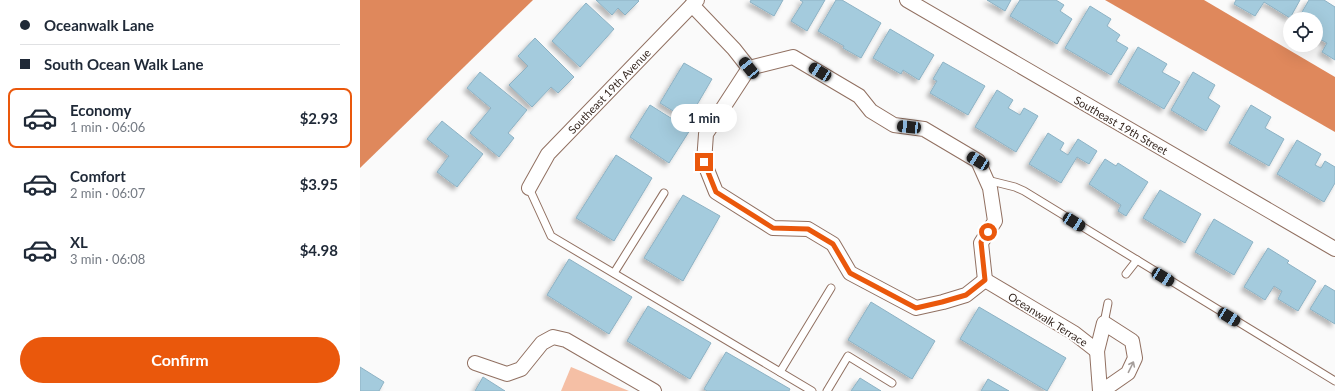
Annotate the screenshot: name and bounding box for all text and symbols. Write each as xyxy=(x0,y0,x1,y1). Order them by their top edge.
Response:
map controls xyxy=(1283,12,1323,52)
button: locate xyxy=(1283,12,1323,52)
text: Oceanwalk Lane xyxy=(44,16,154,34)
street label: Southeast 19th Avenue xyxy=(565,46,653,136)
text: South Ocean Walk Lane xyxy=(44,55,203,73)
car xyxy=(737,55,761,81)
car xyxy=(807,61,833,83)
street label: Southeast 19th Street xyxy=(1072,93,1170,157)
icon: car xyxy=(22,100,58,136)
text: Economy xyxy=(70,101,131,119)
callout: 1 min xyxy=(671,104,737,132)
text: $2.93 xyxy=(300,109,338,127)
text: 1 min xyxy=(688,110,720,126)
text: 1 min · 06:06 xyxy=(70,119,145,135)
car xyxy=(896,120,922,134)
car xyxy=(965,150,991,172)
route end xyxy=(695,153,713,171)
icon: car xyxy=(22,166,58,202)
text: Comfort xyxy=(70,167,126,185)
text: $3.95 xyxy=(300,175,338,193)
text: 2 min · 06:07 xyxy=(70,185,145,201)
car xyxy=(1061,211,1087,233)
route start xyxy=(979,223,997,241)
icon: car xyxy=(22,232,58,268)
text: XL xyxy=(70,233,88,251)
text: $4.98 xyxy=(300,241,338,259)
text: 3 min · 06:08 xyxy=(70,251,145,267)
car xyxy=(1150,266,1176,288)
street label: Oceanwalk Terrace xyxy=(1006,289,1090,349)
car xyxy=(1216,306,1242,328)
button: Confirm xyxy=(20,337,340,383)
one-way arrow xyxy=(1128,361,1135,373)

